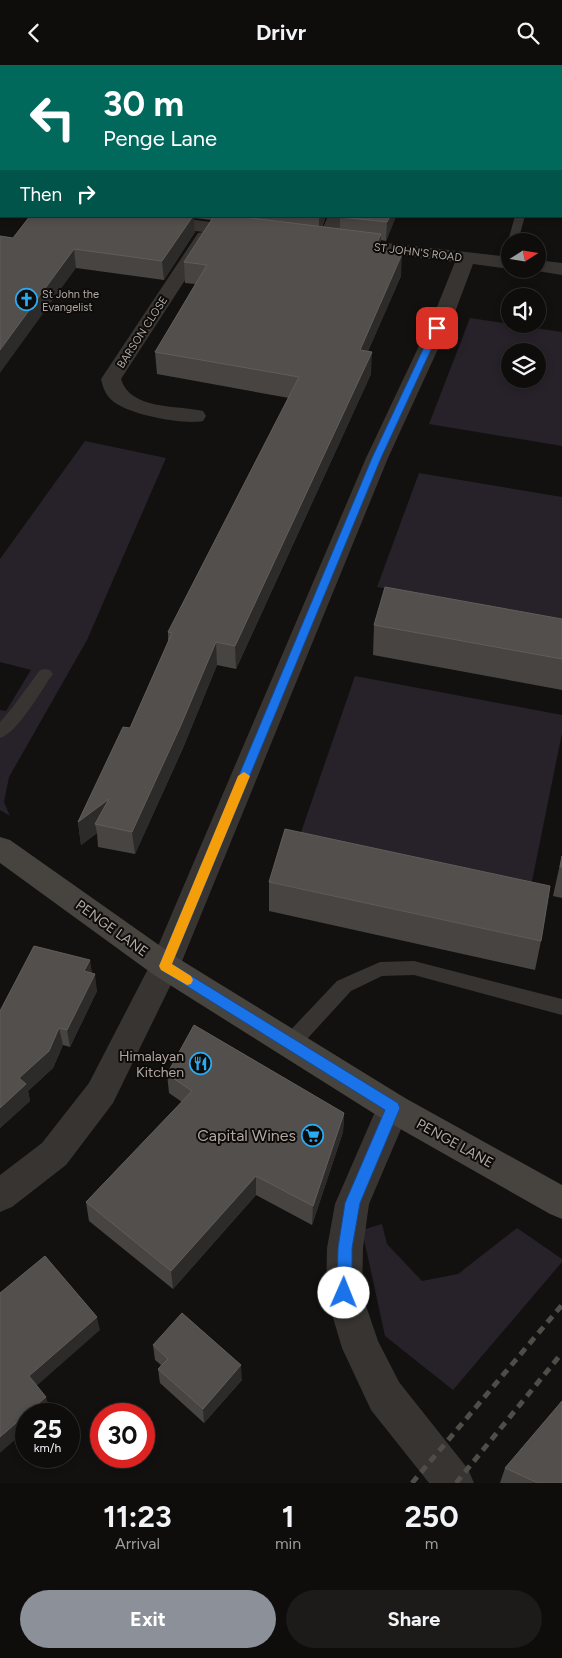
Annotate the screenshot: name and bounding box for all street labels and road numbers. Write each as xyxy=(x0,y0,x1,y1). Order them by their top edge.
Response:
street label: ST JOHN'S ROAD xyxy=(373,241,463,264)
street label: BARSON CLOSE xyxy=(114,294,170,371)
street label: PENGE LANE xyxy=(72,896,151,960)
street label: PENGE LANE xyxy=(413,1115,496,1172)

